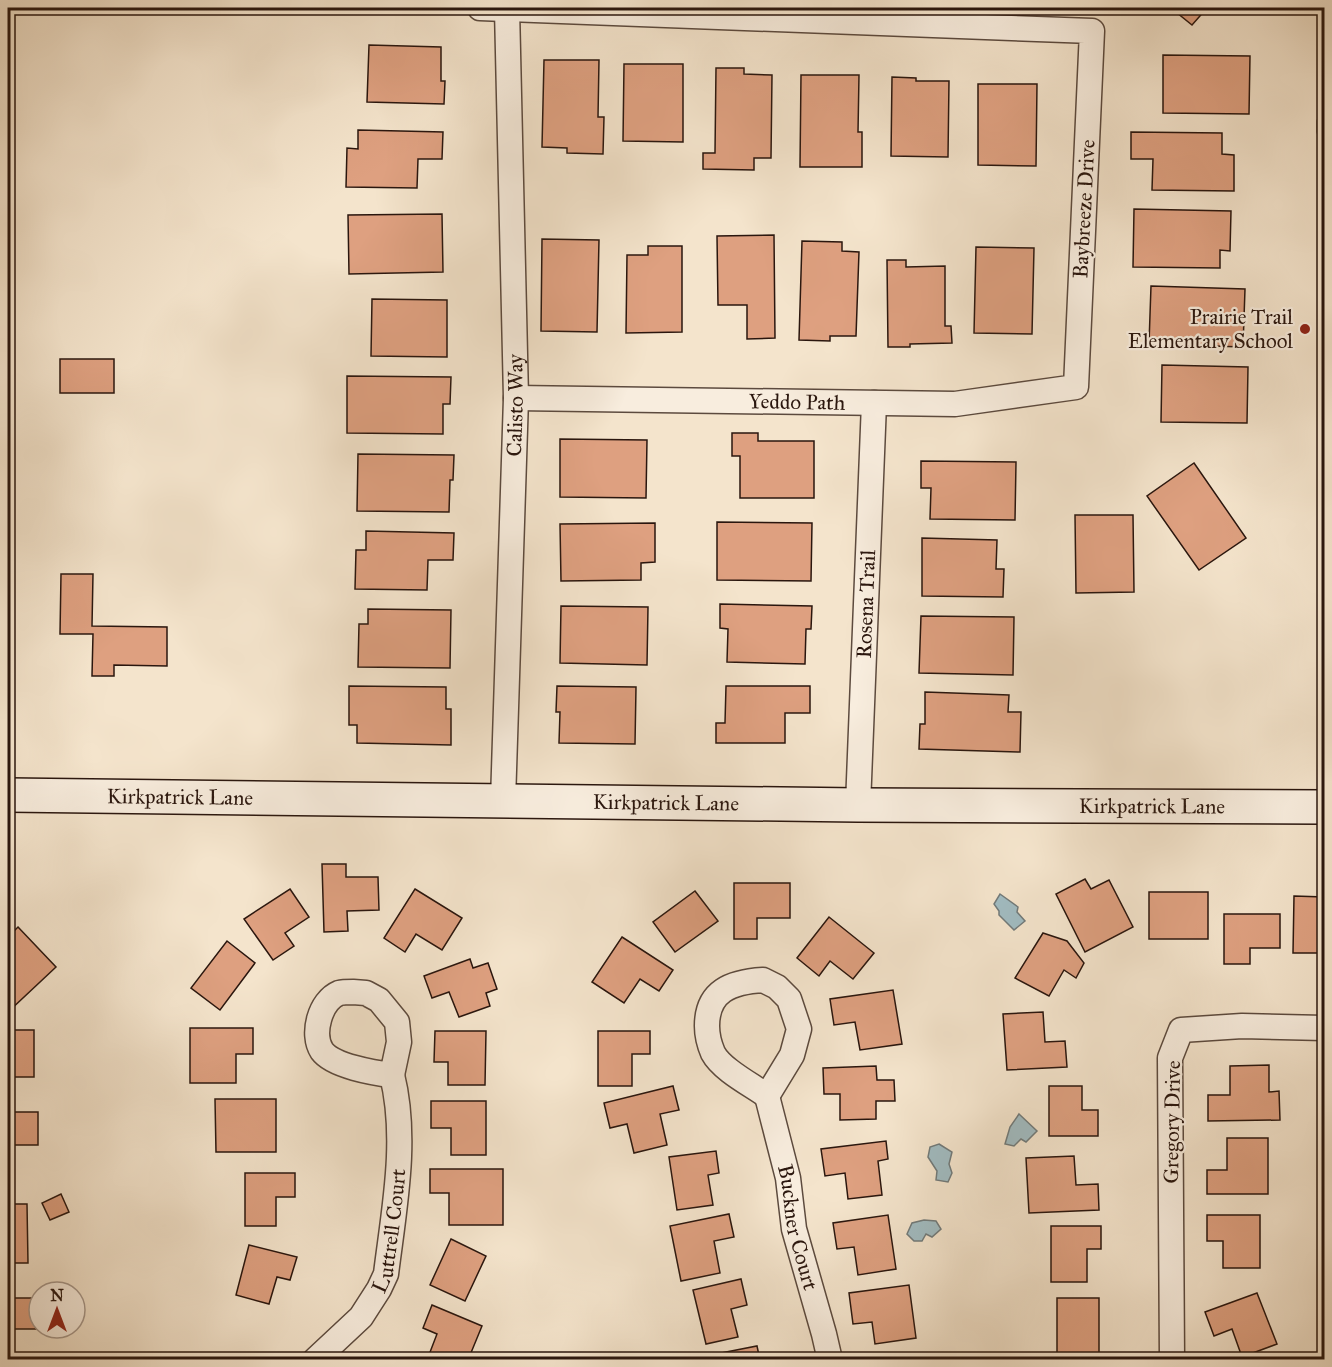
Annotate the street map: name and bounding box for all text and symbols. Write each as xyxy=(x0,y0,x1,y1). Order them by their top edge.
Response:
street label: Baybreeze Drive xyxy=(1067,139,1101,279)
place label: Prairie Trail Elementary School xyxy=(1128,304,1293,354)
marker: Prairie Trail Elementary School xyxy=(1298,322,1312,336)
street label: Calisto Way xyxy=(501,353,529,457)
street label: Yeddo Path xyxy=(748,388,846,416)
street label: Rosena Trail xyxy=(851,549,881,659)
street label: Kirkpatrick Lane xyxy=(107,783,254,811)
street label: Kirkpatrick Lane xyxy=(593,789,739,817)
street label: Kirkpatrick Lane xyxy=(1079,793,1225,820)
street label: Gregory Drive xyxy=(1158,1060,1186,1184)
street label: Buckner Court xyxy=(772,1162,824,1294)
street label: Luttrell Court xyxy=(366,1167,411,1297)
north arrow xyxy=(27,1280,87,1340)
text: N xyxy=(50,1286,64,1305)

